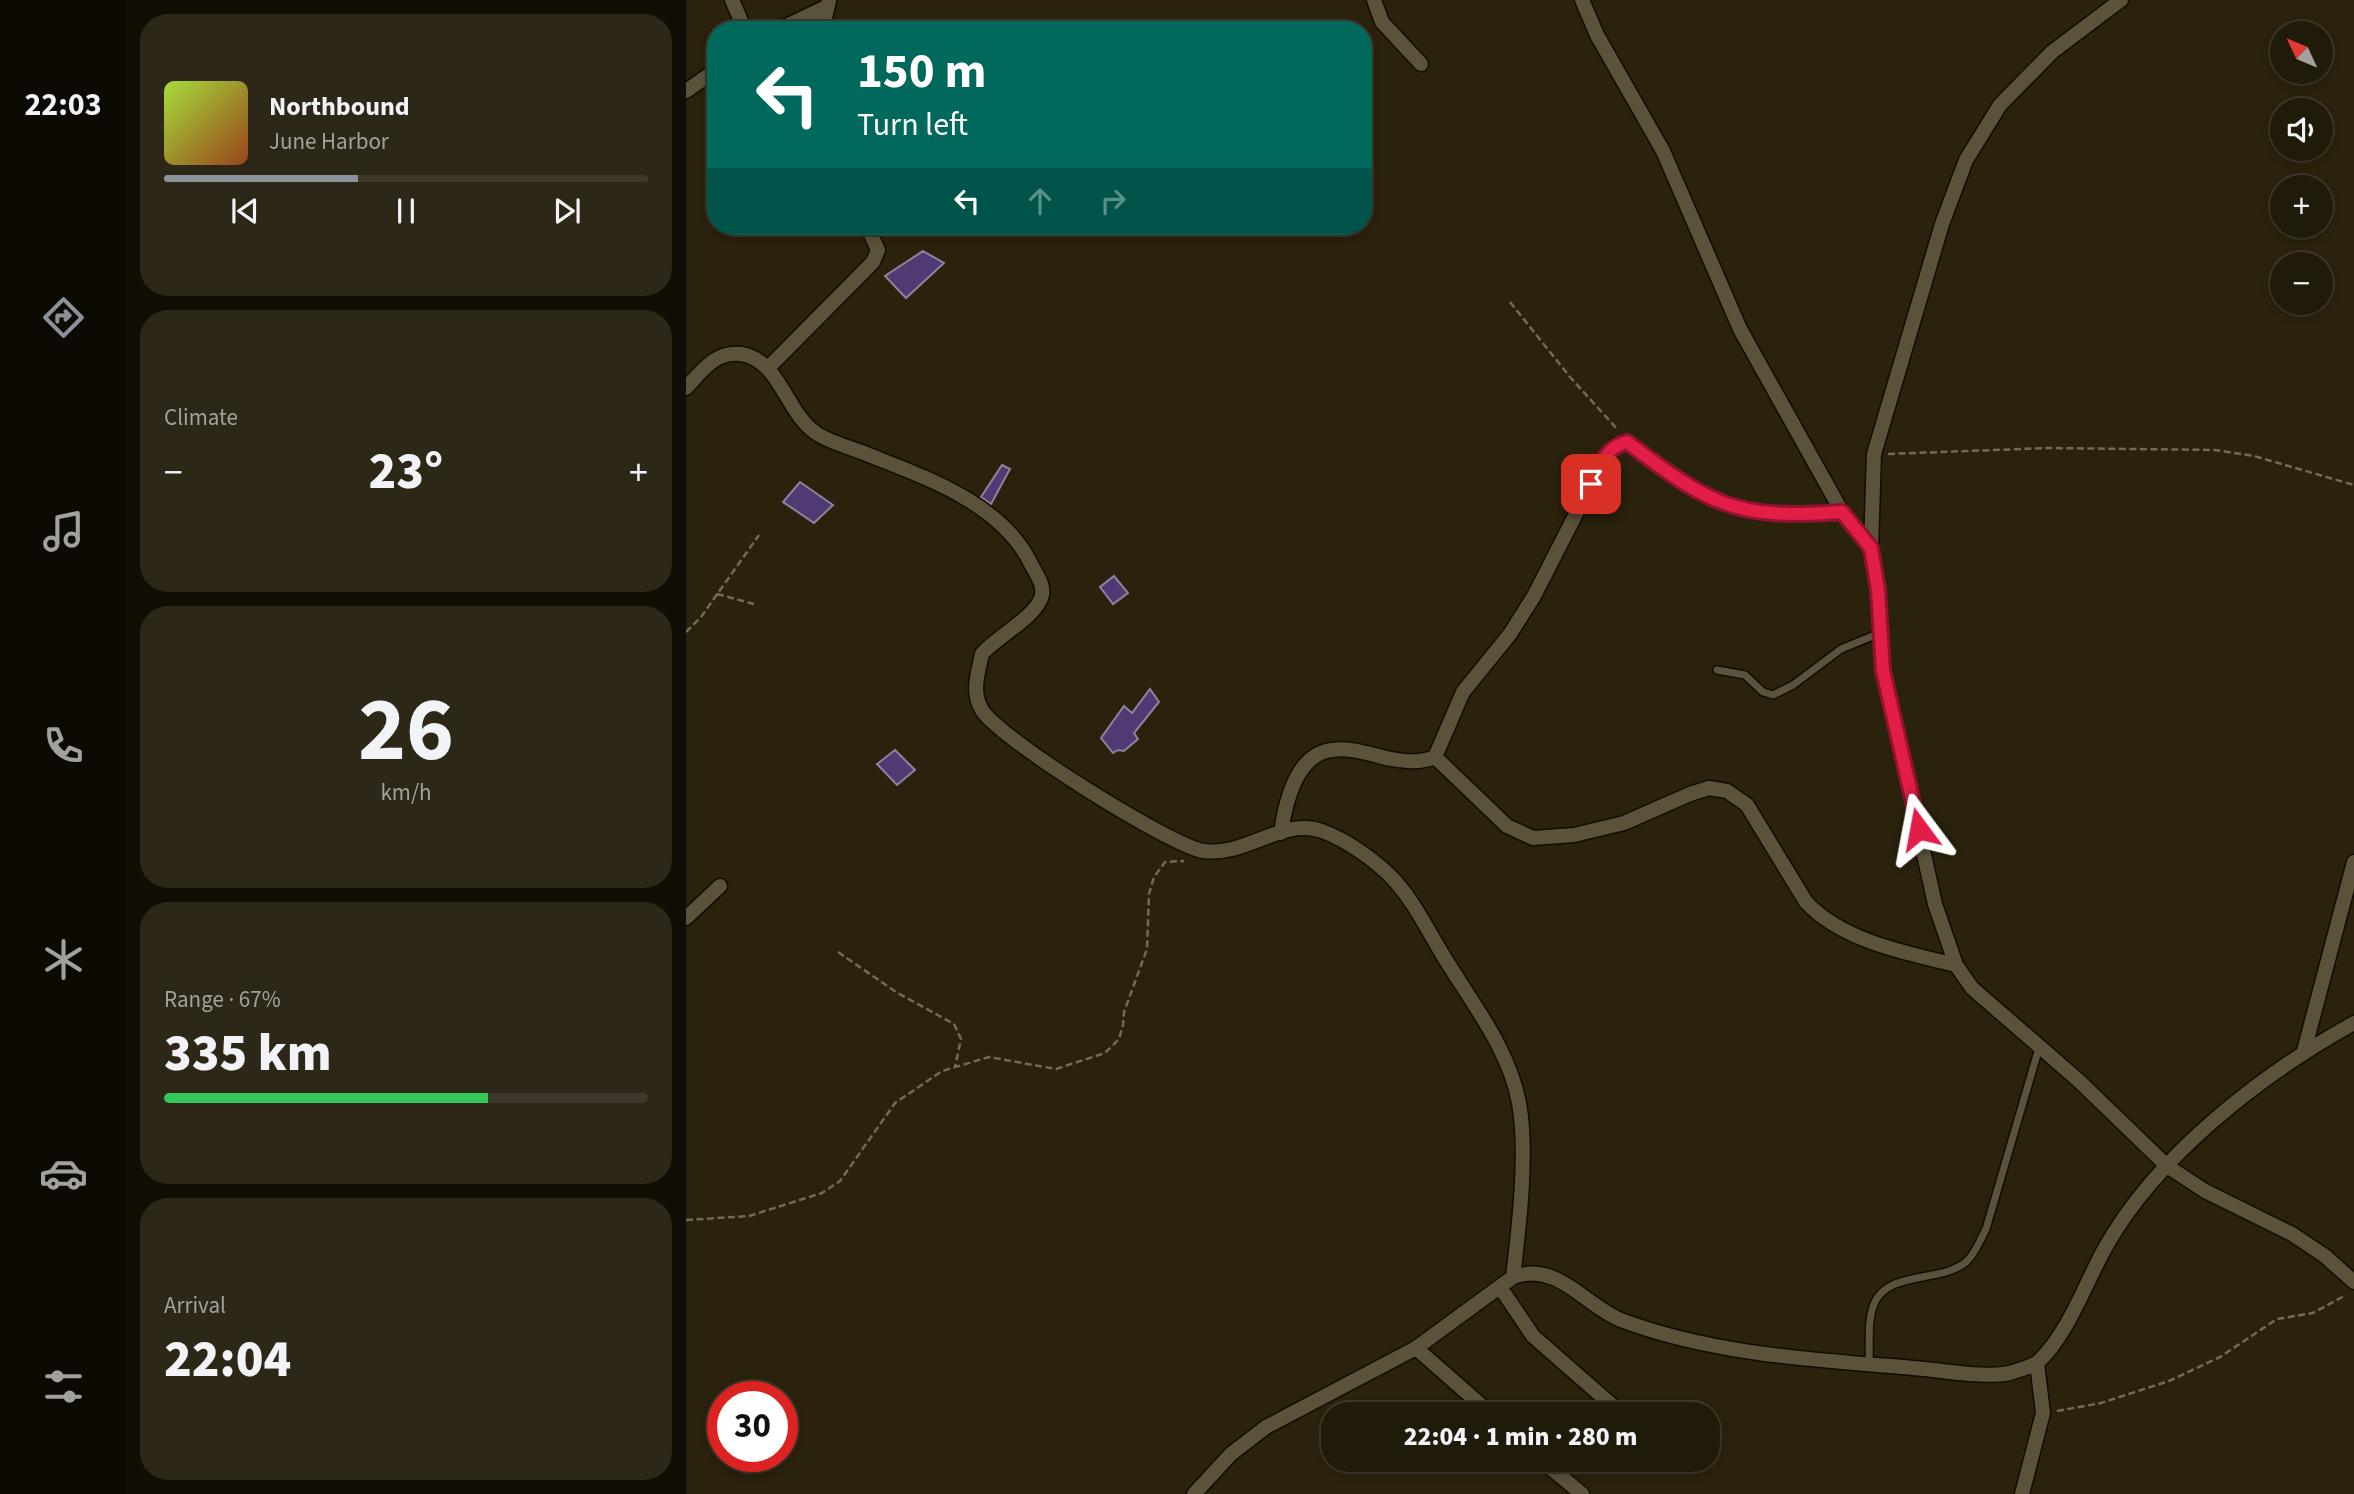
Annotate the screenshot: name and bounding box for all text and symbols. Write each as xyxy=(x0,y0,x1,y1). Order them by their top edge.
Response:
north arrow xyxy=(2270,21,2333,84)
map controls xyxy=(2270,21,2333,315)
text: 150 m xyxy=(857,37,986,107)
icon: left xyxy=(742,49,833,140)
text: 22:03 xyxy=(24,82,102,128)
text: Northbound xyxy=(269,88,410,125)
button: sound xyxy=(2270,98,2333,161)
text: Turn left xyxy=(857,102,968,148)
text: June Harbor xyxy=(269,125,389,158)
button: + xyxy=(2270,175,2333,238)
icon: left xyxy=(948,182,986,220)
icon: ahead xyxy=(1021,182,1059,220)
icon: right xyxy=(1094,182,1132,220)
icon: previous xyxy=(226,192,264,230)
icon: pause xyxy=(387,192,425,230)
icon: next xyxy=(548,192,586,230)
button: − xyxy=(2270,252,2333,315)
icon: directions xyxy=(39,293,88,342)
text: Climate xyxy=(164,401,238,434)
text: 23° xyxy=(369,435,443,509)
text: − xyxy=(164,446,183,500)
text: + xyxy=(629,446,648,500)
pin xyxy=(1561,454,1621,514)
icon: arrive xyxy=(1572,465,1610,503)
icon: music xyxy=(39,507,88,556)
text: 26 xyxy=(358,666,454,795)
icon: phone xyxy=(39,721,88,770)
text: km/h xyxy=(380,776,432,809)
position arrow xyxy=(1882,792,1956,866)
icon: climate xyxy=(39,935,88,984)
text: Range · 67% xyxy=(164,983,281,1016)
text: 335 km xyxy=(164,1017,332,1091)
icon: car xyxy=(39,1149,88,1198)
text: Arrival xyxy=(164,1289,226,1322)
text: 22:04 xyxy=(164,1323,291,1397)
icon: filters xyxy=(39,1362,88,1411)
speed limit sign: 30 xyxy=(707,1381,798,1472)
text: 22:04 · 1 min · 280 m xyxy=(1404,1418,1637,1455)

